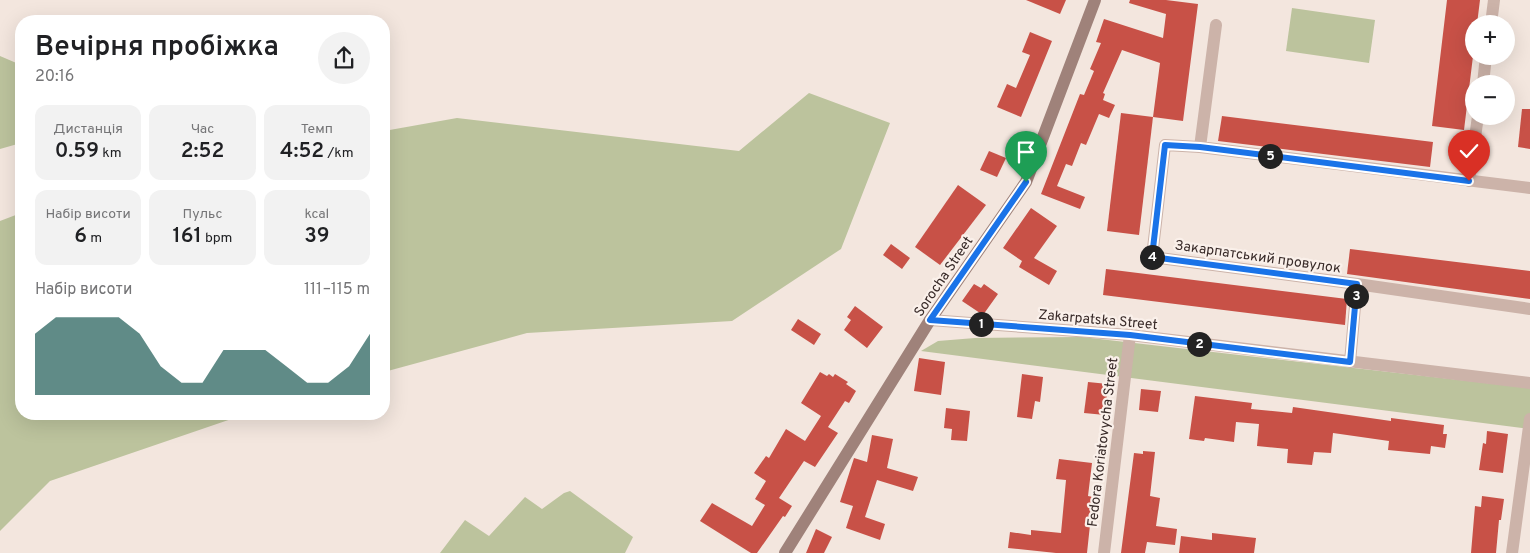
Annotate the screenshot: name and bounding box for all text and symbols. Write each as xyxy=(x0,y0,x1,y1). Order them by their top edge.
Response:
map controls xyxy=(1465,15,1515,125)
button: + xyxy=(1465,15,1515,65)
text: Вечірня пробіжка xyxy=(35,30,279,66)
button: share xyxy=(318,32,370,84)
text: 20:16 xyxy=(35,67,74,87)
button: − xyxy=(1465,75,1515,125)
text: Дистанція xyxy=(53,121,123,138)
text: Час xyxy=(191,121,214,138)
text: Темп xyxy=(301,121,333,138)
pin xyxy=(1448,130,1490,181)
pin xyxy=(1005,131,1047,182)
icon: check xyxy=(1455,137,1483,165)
text: 0.59 xyxy=(55,138,99,165)
text: 2:52 xyxy=(181,138,224,165)
text: 4:52 xyxy=(280,138,324,165)
icon: arrive xyxy=(1012,138,1040,166)
pin: 5 xyxy=(1258,144,1282,168)
text: km xyxy=(99,145,122,162)
text: /km xyxy=(324,145,354,162)
text: 5 xyxy=(1266,148,1275,165)
text: Набір висоти xyxy=(46,206,131,223)
text: Пульс xyxy=(183,206,222,223)
text: kcal xyxy=(304,206,329,223)
text: 6 xyxy=(74,223,87,250)
text: 161 xyxy=(172,223,202,250)
text: 39 xyxy=(304,223,329,250)
text: m xyxy=(87,230,102,247)
text: bpm xyxy=(202,230,232,247)
street label: Sorocha Street xyxy=(911,233,977,320)
street label: Закарпатський провулок xyxy=(1174,237,1342,278)
pin: 4 xyxy=(1140,244,1164,270)
text: 4 xyxy=(1148,249,1157,266)
text: Набір висоти xyxy=(35,280,132,300)
text: 111–115 m xyxy=(304,280,370,300)
pin: 3 xyxy=(1344,284,1368,308)
text: 3 xyxy=(1352,288,1361,305)
street label: Zakarpatska Street xyxy=(1037,307,1158,334)
pin: 1 xyxy=(968,312,994,336)
text: 1 xyxy=(979,316,984,333)
pin: 2 xyxy=(1186,332,1212,356)
text: 2 xyxy=(1195,336,1204,353)
street label: Fedora Koriatovycha Street xyxy=(1085,356,1122,528)

